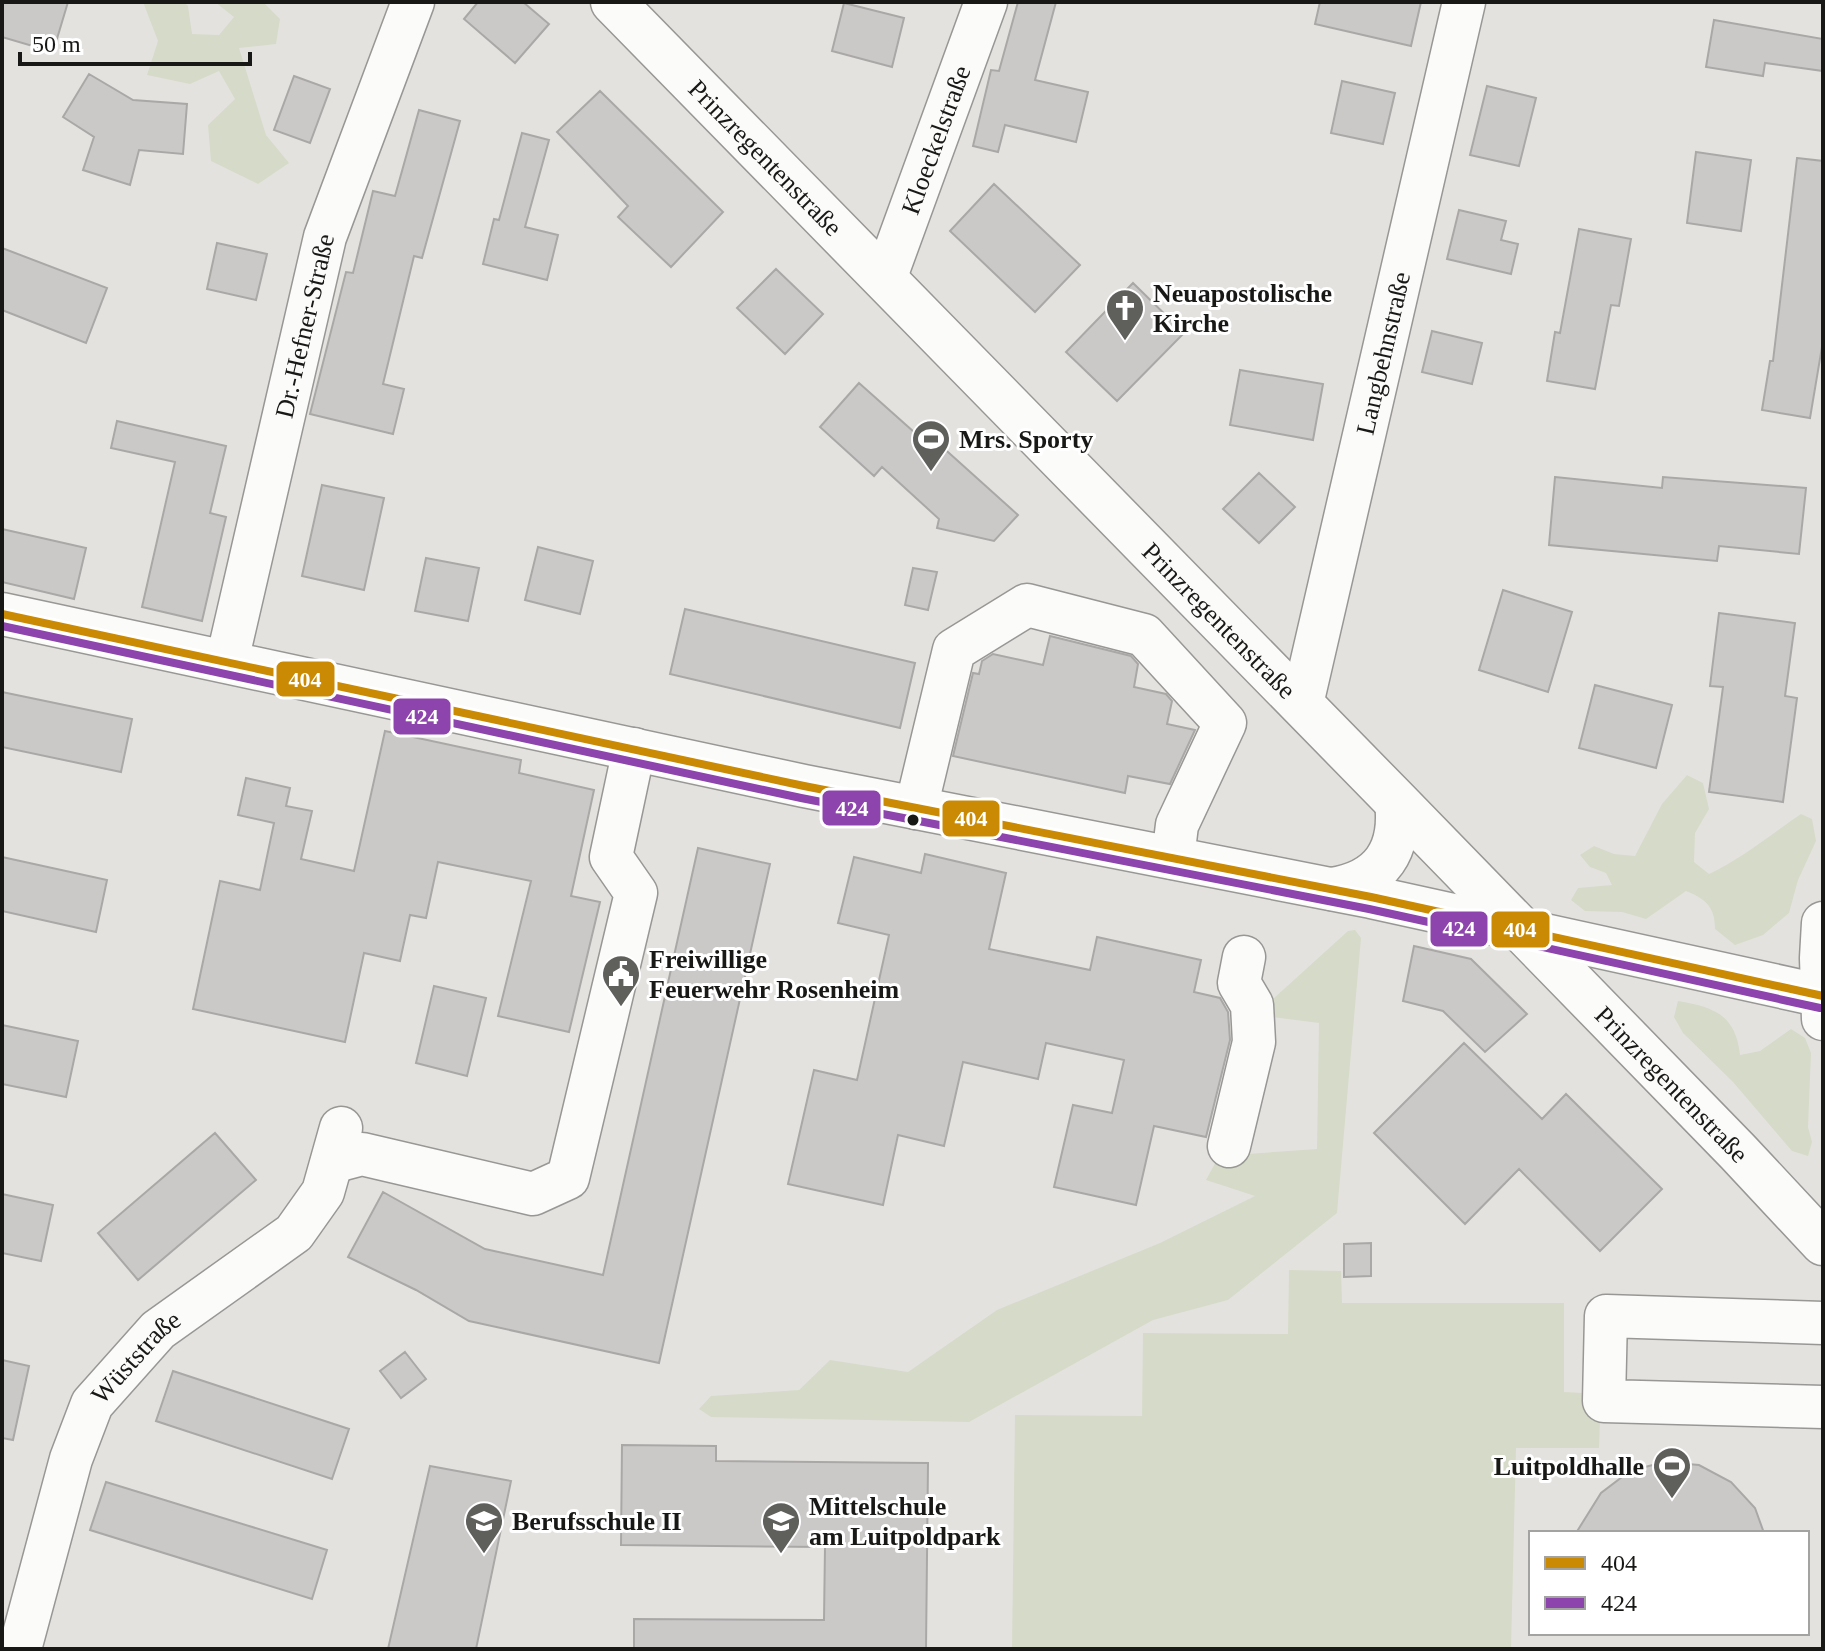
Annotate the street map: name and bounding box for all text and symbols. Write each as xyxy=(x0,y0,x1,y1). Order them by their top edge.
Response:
scale bar xyxy=(20,16,250,66)
text: 50 m xyxy=(32,31,81,57)
street label: Kloeckelstraße xyxy=(896,62,977,218)
street label: Prinzregentenstraße xyxy=(683,74,848,242)
street label: Dr.-Hefner-Straße xyxy=(270,231,340,421)
street label: Langbehnstraße xyxy=(1351,269,1416,438)
place label: Neuapostolische Kirche xyxy=(1153,279,1332,338)
church icon: Neuapostolische Kirche xyxy=(1104,287,1146,342)
sports icon: Mrs. Sporty xyxy=(910,418,952,473)
place label: Mrs. Sporty xyxy=(959,425,1093,454)
street label: Prinzregentenstraße xyxy=(1136,537,1301,705)
line badge: 404 xyxy=(275,660,336,698)
text: 404 xyxy=(289,667,322,692)
line badge: 424 xyxy=(392,697,452,736)
text: 424 xyxy=(406,704,439,729)
line badge: 424 xyxy=(821,789,882,827)
text: 424 xyxy=(836,796,869,821)
line badge: 404 xyxy=(941,799,1001,838)
text: 404 xyxy=(955,806,988,831)
unlabelled marker xyxy=(905,812,921,828)
line badge: 424 xyxy=(1429,910,1489,948)
line badge: 404 xyxy=(1490,910,1551,949)
text: 424 xyxy=(1443,916,1476,941)
text: 404 xyxy=(1504,917,1537,942)
place label: Freiwillige Feuerwehr Rosenheim xyxy=(649,945,899,1004)
public building icon: Freiwillige Feuerwehr Rosenheim xyxy=(600,953,642,1008)
street label: Prinzregentenstraße xyxy=(1589,1000,1754,1168)
street label: Wüststraße xyxy=(85,1305,186,1410)
sports icon: Luitpoldhalle xyxy=(1651,1445,1693,1500)
place label: Luitpoldhalle xyxy=(1494,1452,1644,1481)
place label: Mittelschule am Luitpoldpark xyxy=(809,1492,1001,1551)
school or university icon: Berufsschule II xyxy=(463,1500,505,1555)
school or university icon: Mittelschule am Luitpoldpark xyxy=(760,1500,802,1555)
place label: Berufsschule II xyxy=(512,1507,682,1536)
legend xyxy=(1529,1531,1809,1635)
text: 404 xyxy=(1601,1550,1637,1576)
text: 424 xyxy=(1601,1590,1637,1616)

